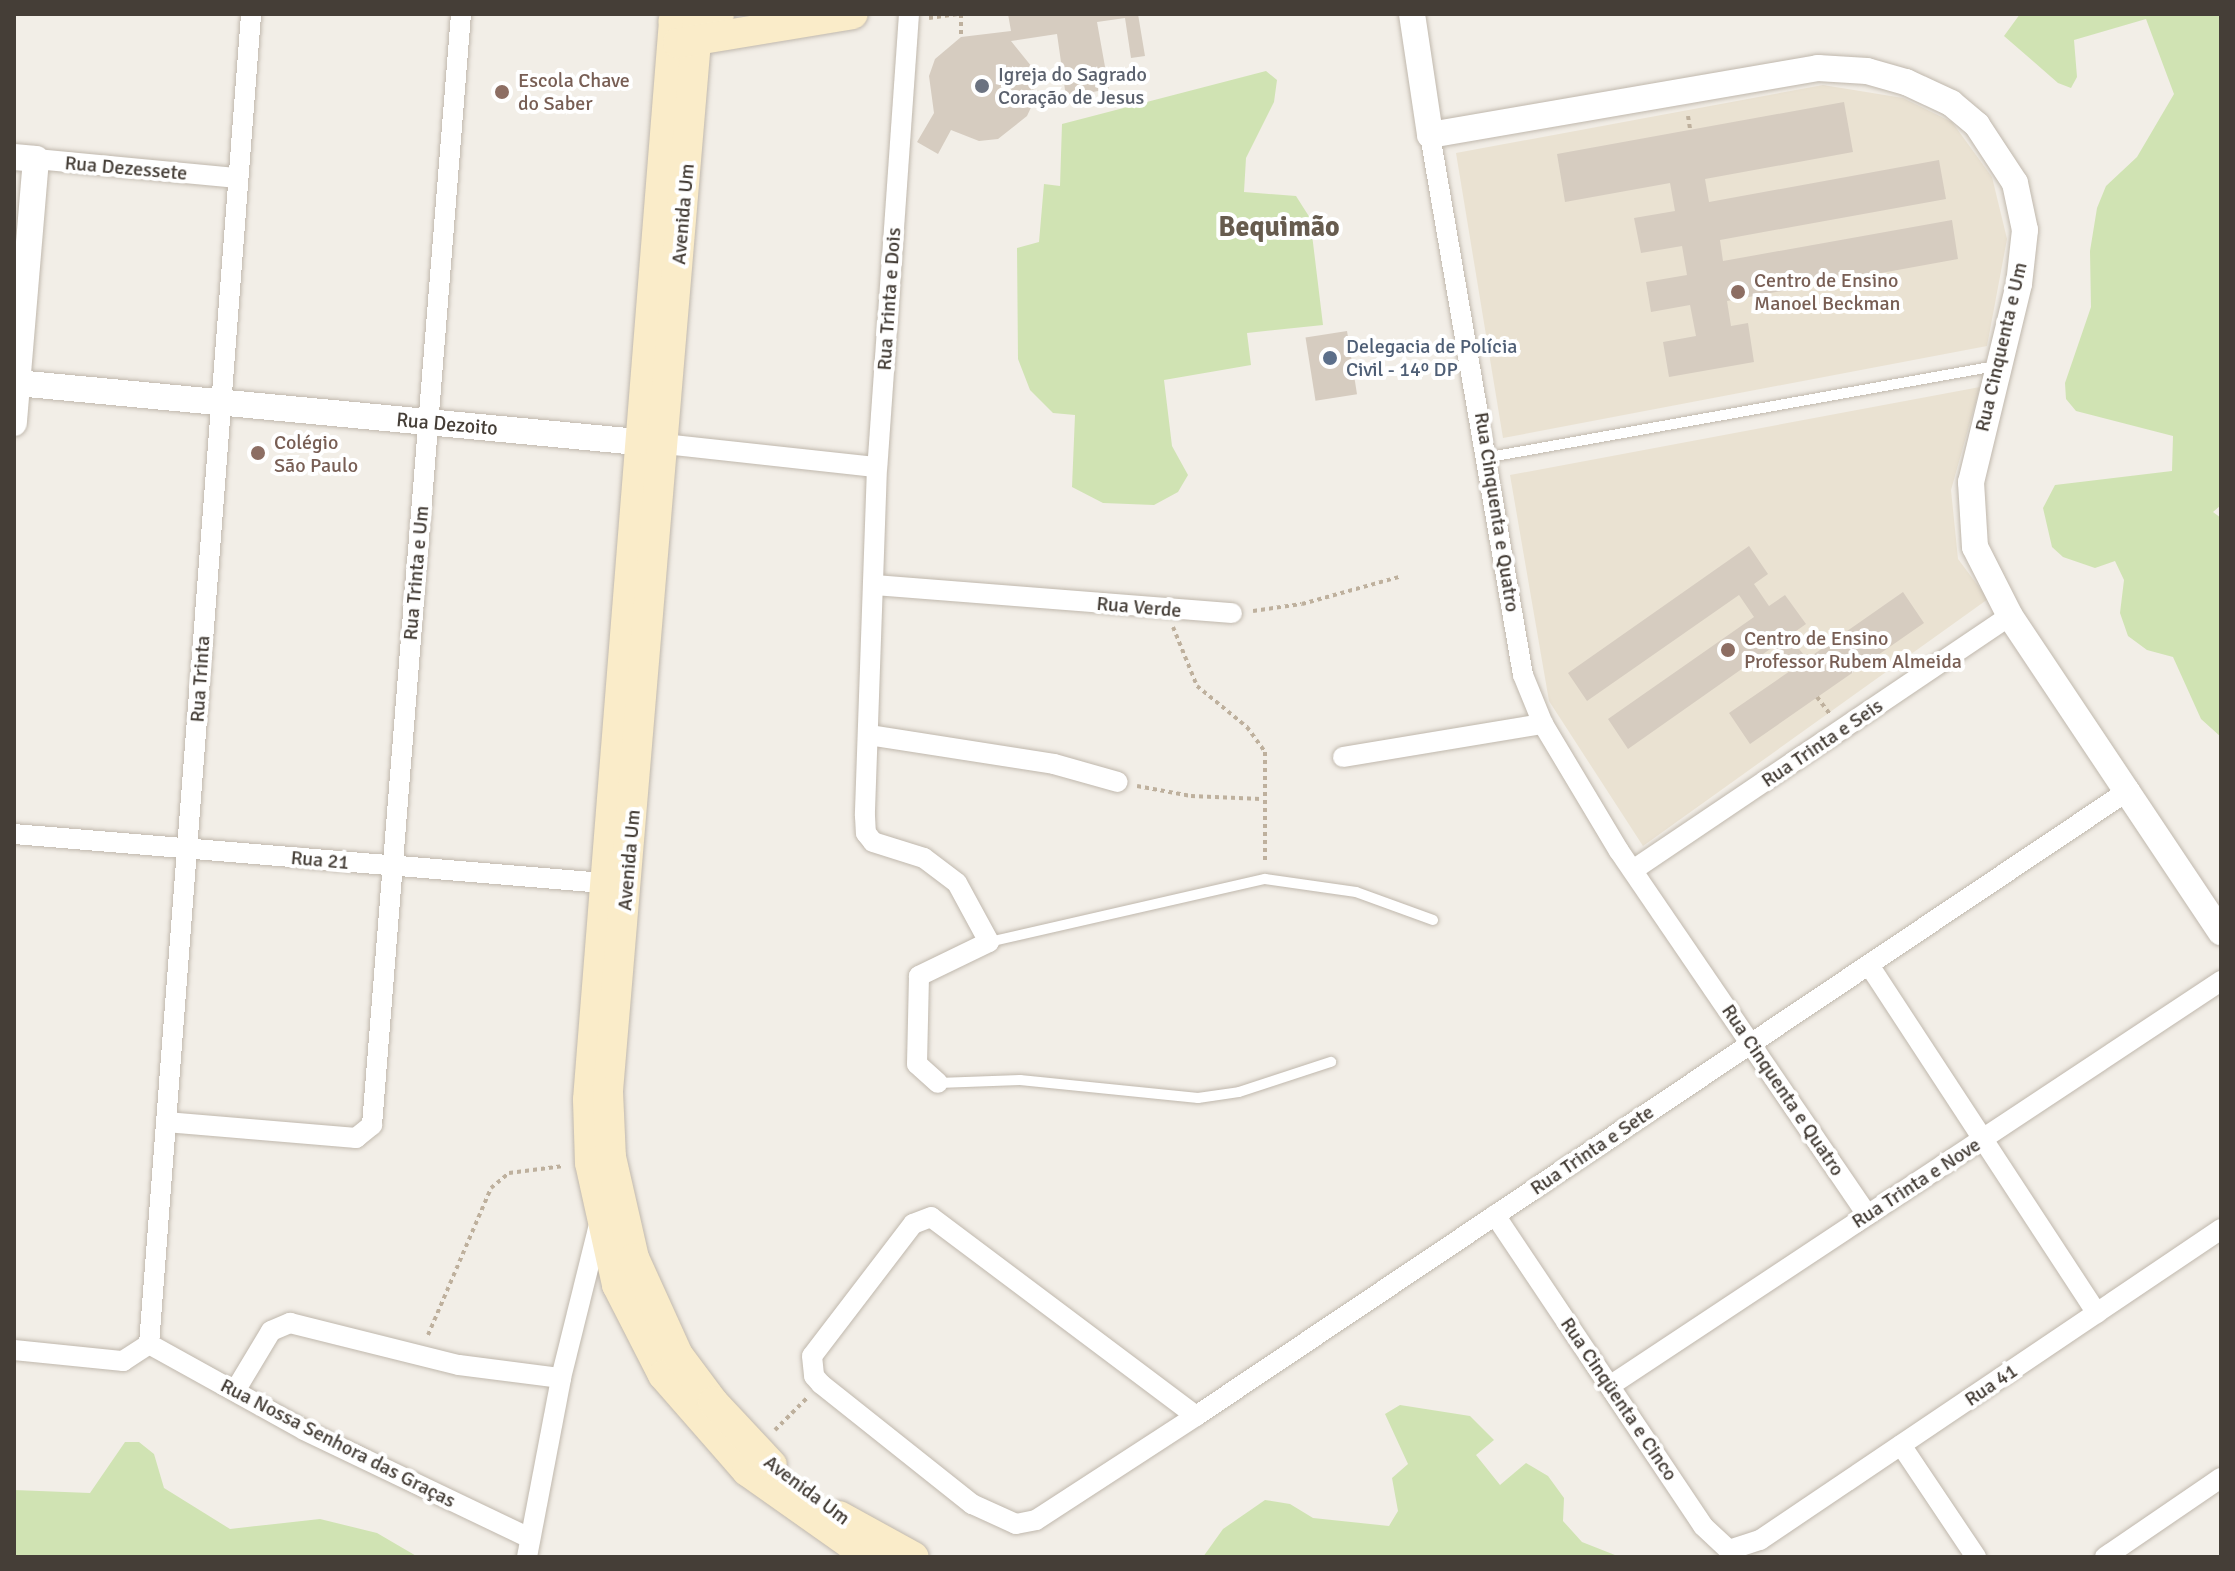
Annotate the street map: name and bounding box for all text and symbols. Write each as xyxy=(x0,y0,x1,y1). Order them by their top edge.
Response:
place label: Igreja do Sagrado Coração de Jesus xyxy=(998,62,1147,109)
place label: Escola Chave do Saber xyxy=(518,68,630,115)
marker: Igreja do Sagrado Coração de Jesus xyxy=(973,77,991,95)
marker: Escola Chave do Saber xyxy=(493,83,511,101)
street label: Rua Dezessete xyxy=(64,151,188,185)
street label: Avenida Um xyxy=(667,162,699,266)
district label: Bequimão xyxy=(1218,210,1340,244)
street label: Rua Trinta e Dois xyxy=(872,227,906,371)
street label: Rua Cinquenta e Um xyxy=(1970,260,2032,434)
place label: Centro de Ensino Manoel Beckman xyxy=(1754,268,1900,315)
marker: Centro de Ensino Manoel Beckman xyxy=(1729,283,1747,301)
place label: Delegacia de Polícia Civil - 14º DP xyxy=(1346,334,1517,381)
marker: Delegacia de Polícia Civil - 14º DP xyxy=(1321,349,1339,367)
street label: Rua Dezoito xyxy=(395,408,499,440)
street label: Rua Cinquenta e Quatro xyxy=(1469,410,1525,614)
place label: Colégio São Paulo xyxy=(274,430,358,477)
marker: Colégio São Paulo xyxy=(249,444,267,462)
street label: Rua Trinta e Um xyxy=(398,505,434,641)
street label: Rua Verde xyxy=(1095,591,1183,623)
place label: Centro de Ensino Professor Rubem Almeida xyxy=(1744,626,1962,673)
street label: Rua Trinta xyxy=(185,635,215,723)
marker: Centro de Ensino Professor Rubem Almeida xyxy=(1719,641,1737,659)
street label: Rua Trinta e Seis xyxy=(1757,694,1887,792)
street label: Avenida Um xyxy=(613,808,645,912)
street label: Rua 21 xyxy=(290,845,350,875)
street label: Rua Cinquenta e Quatro xyxy=(1717,1000,1849,1180)
street label: Rua Trinta e Sete xyxy=(1526,1100,1658,1200)
street label: Rua Trinta e Nove xyxy=(1847,1132,1985,1234)
street label: Rua Cinqüenta e Cinco xyxy=(1555,1313,1683,1485)
street label: Rua 41 xyxy=(1960,1359,2022,1411)
street label: Rua Nossa Senhora das Graças xyxy=(216,1373,460,1513)
street label: Avenida Um xyxy=(759,1450,855,1530)

